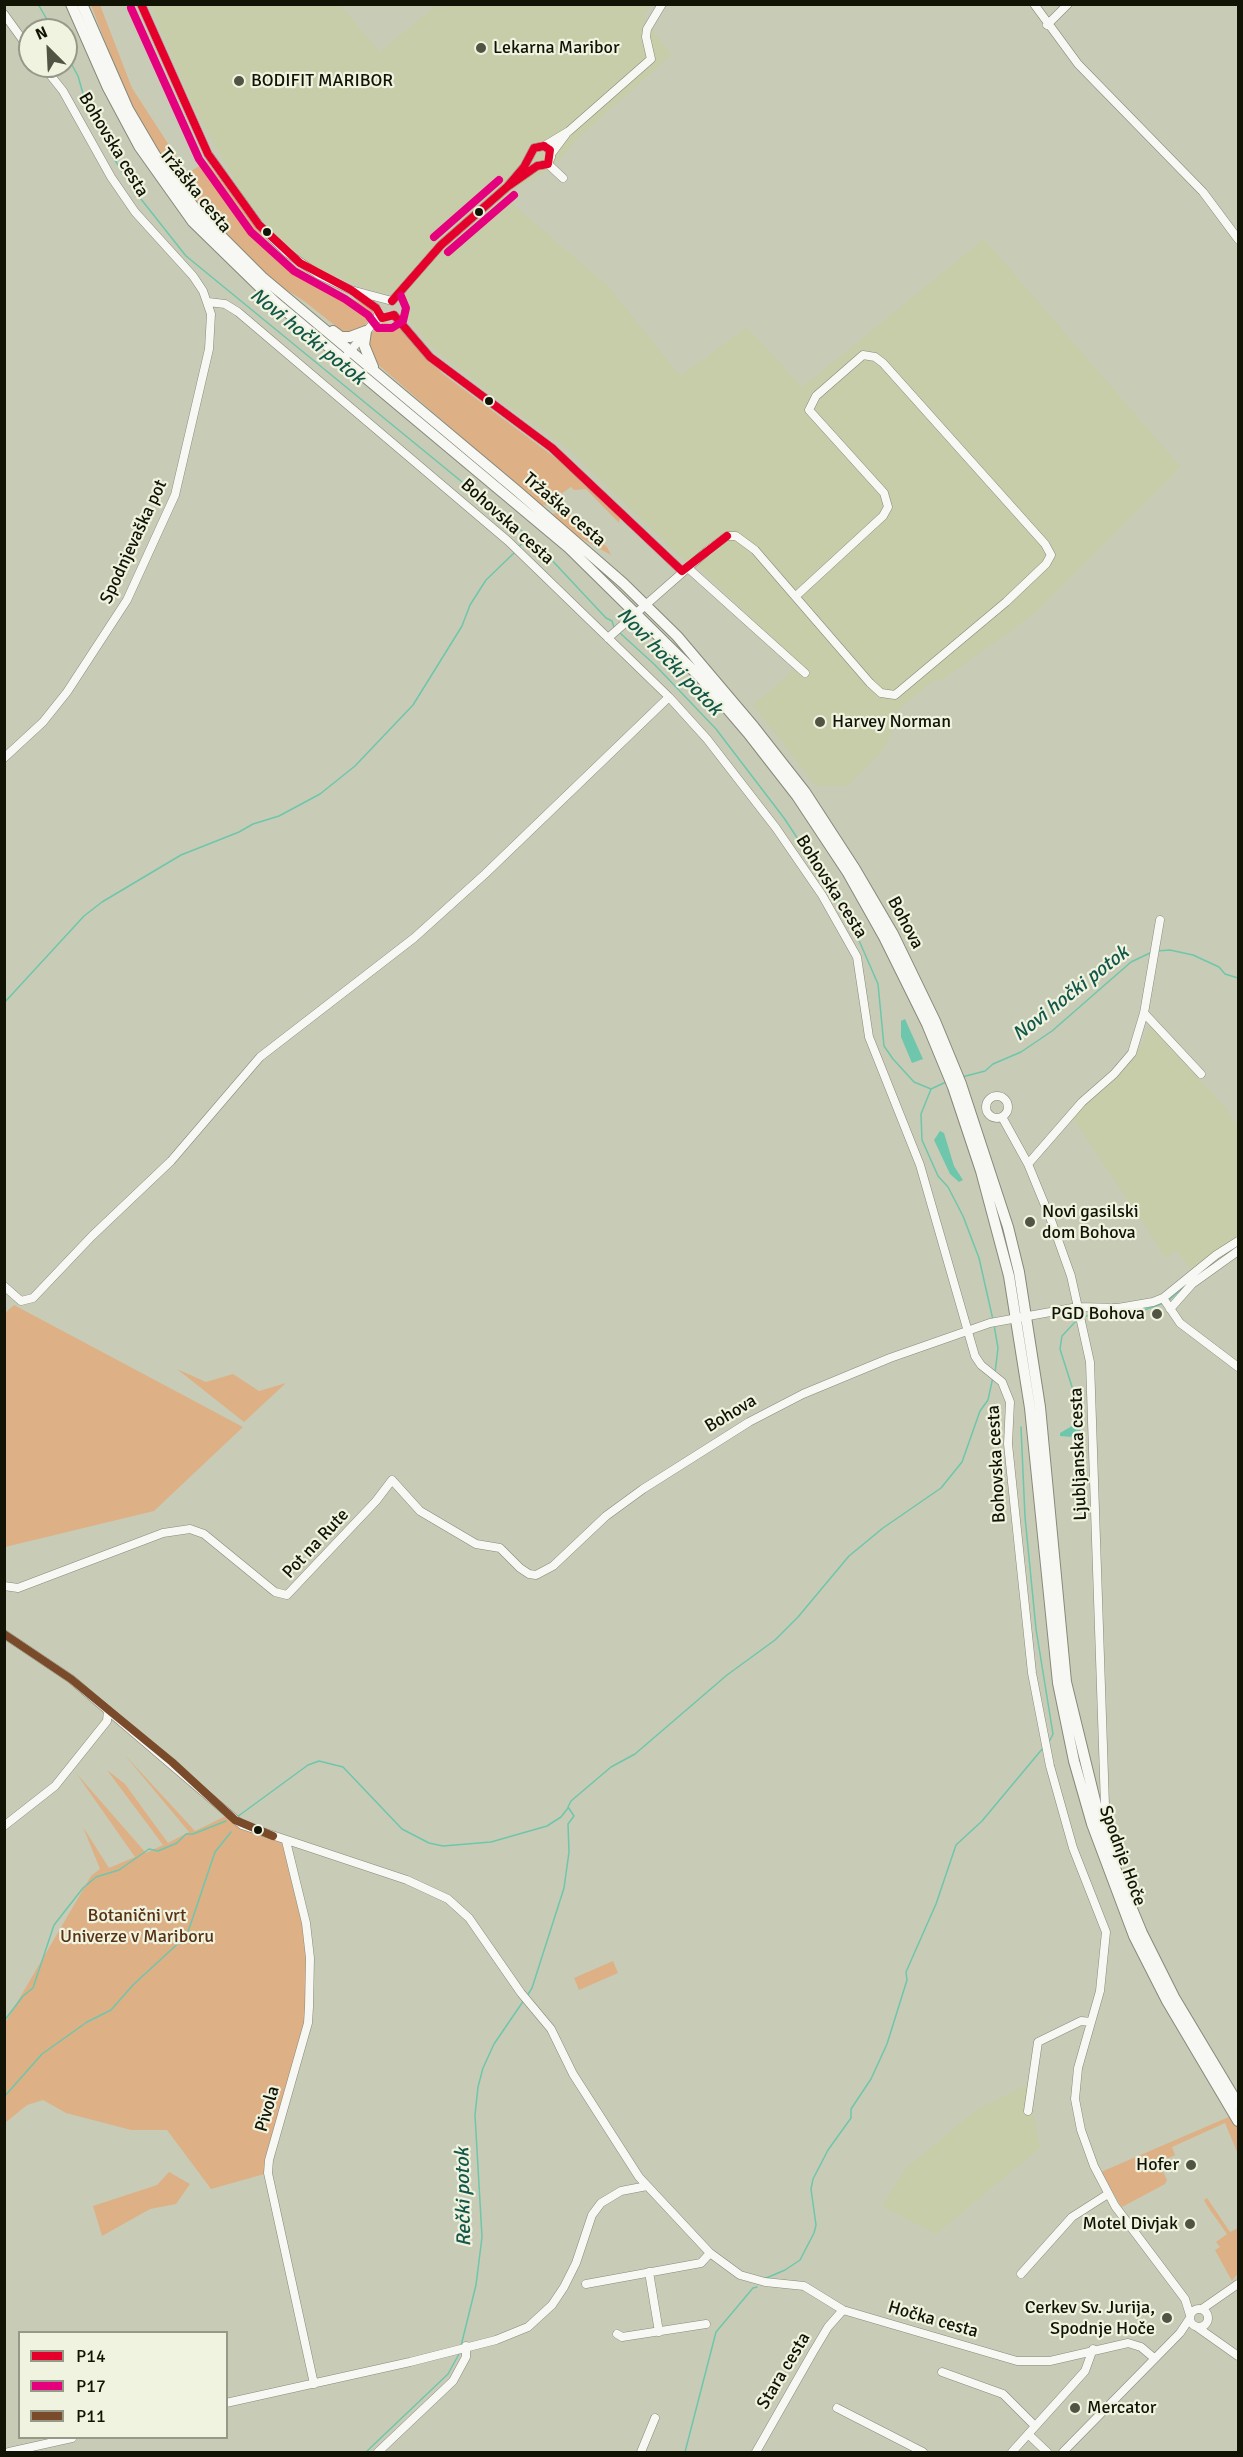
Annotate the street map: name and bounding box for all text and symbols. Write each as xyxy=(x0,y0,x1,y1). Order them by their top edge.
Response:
north arrow xyxy=(18,18,78,78)
text: N xyxy=(32,22,51,45)
place label: Lekarna Maribor xyxy=(493,37,620,59)
marker: Lekarna Maribor xyxy=(474,41,488,55)
place label: BODIFIT MARIBOR xyxy=(251,70,393,92)
marker: BODIFIT MARIBOR xyxy=(232,74,246,88)
street label: Bohovska cesta xyxy=(73,89,153,201)
street label: Tržaška cesta xyxy=(154,144,236,238)
unlabelled marker xyxy=(473,206,485,218)
unlabelled marker xyxy=(261,226,273,238)
water label: Novi hočki potok xyxy=(245,283,369,391)
unlabelled marker xyxy=(483,395,495,407)
street label: Tržaška cesta xyxy=(518,468,610,552)
street label: Bohovska cesta xyxy=(456,474,558,570)
street label: Spodnjevaška pot xyxy=(96,477,172,607)
water label: Novi hočki potok xyxy=(611,603,727,721)
place label: Harvey Norman xyxy=(832,711,951,733)
marker: Harvey Norman xyxy=(813,715,827,729)
street label: Bohovska cesta xyxy=(791,831,871,943)
street label: Bohova xyxy=(882,893,928,953)
water label: Novi hočki potok xyxy=(1008,941,1134,1047)
place label: Novi gasilski dom Bohova xyxy=(1042,1201,1139,1244)
marker: Novi gasilski dom Bohova xyxy=(1023,1215,1037,1229)
place label: PGD Bohova xyxy=(1051,1303,1145,1325)
marker: PGD Bohova xyxy=(1150,1307,1164,1321)
street label: Ljubljanska cesta xyxy=(1066,1387,1092,1521)
street label: Bohova xyxy=(701,1390,761,1438)
street label: Bohovska cesta xyxy=(983,1404,1011,1524)
street label: Pot na Rute xyxy=(278,1505,354,1583)
street label: Spodnje Hoče xyxy=(1094,1803,1150,1909)
unlabelled marker xyxy=(252,1824,264,1836)
park label: Botanični vrt Univerze v Mariboru xyxy=(60,1905,214,1948)
street label: Pivola xyxy=(251,2084,285,2134)
water label: Rečki potok xyxy=(451,2147,477,2247)
place label: Hofer xyxy=(1136,2154,1179,2176)
marker: Hofer xyxy=(1184,2158,1198,2172)
place label: Motel Divjak xyxy=(1082,2213,1178,2235)
marker: Motel Divjak xyxy=(1183,2217,1197,2231)
street label: Hočka cesta xyxy=(885,2297,981,2343)
place label: Cerkev Sv. Jurija, Spodnje Hoče xyxy=(1025,2297,1155,2340)
marker: Cerkev Sv. Jurija, Spodnje Hoče xyxy=(1160,2311,1174,2325)
street label: Stara cesta xyxy=(753,2329,815,2413)
legend xyxy=(18,2331,228,2439)
text: P14 xyxy=(76,2345,106,2367)
text: P17 xyxy=(76,2375,106,2397)
place label: Mercator xyxy=(1087,2397,1156,2419)
marker: Mercator xyxy=(1068,2401,1082,2415)
text: P11 xyxy=(76,2405,106,2427)

